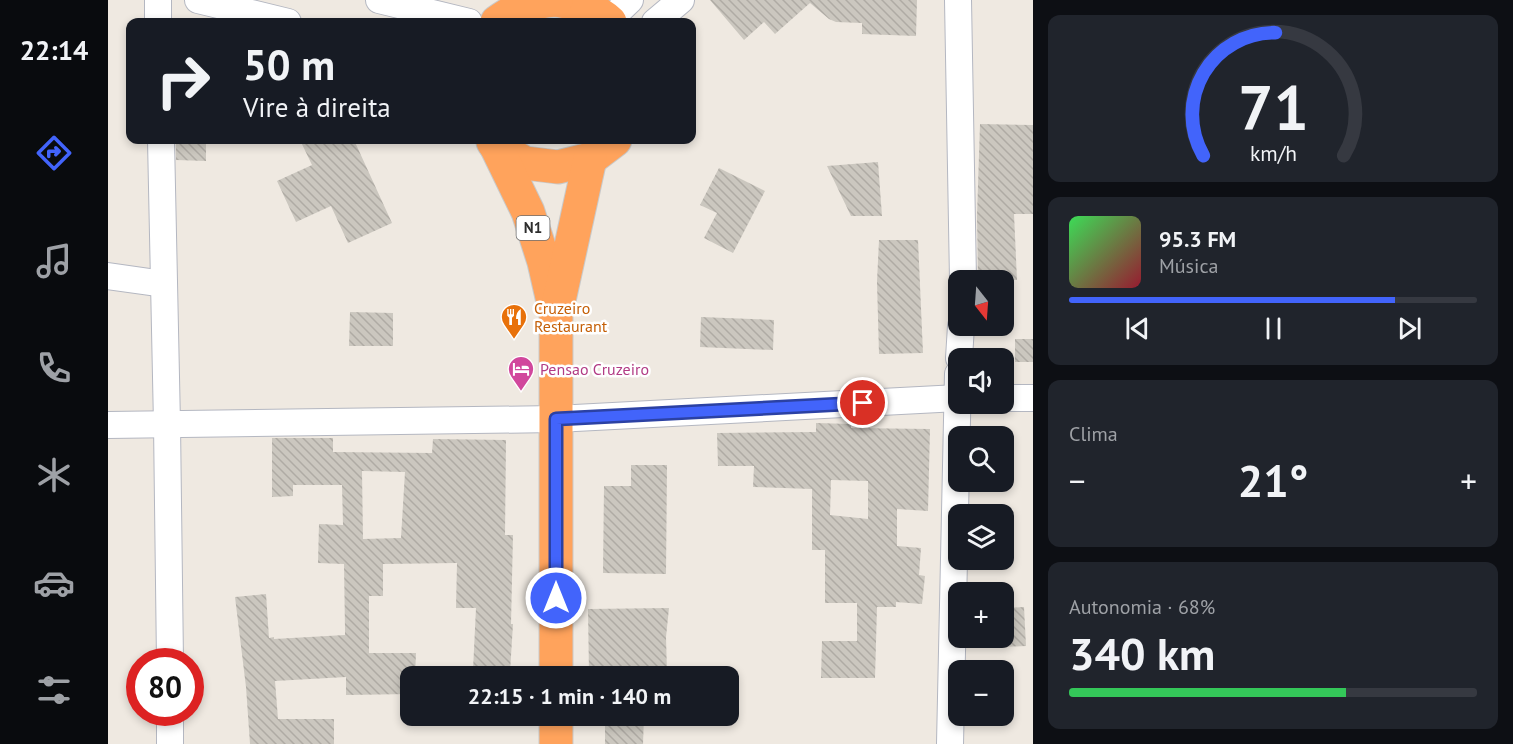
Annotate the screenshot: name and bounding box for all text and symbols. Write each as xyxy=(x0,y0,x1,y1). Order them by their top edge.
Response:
text: 22:14 xyxy=(20,33,88,67)
text: 50 m xyxy=(243,37,335,92)
icon: right xyxy=(144,42,222,120)
text: 71 xyxy=(1238,66,1308,147)
text: Vire à direita xyxy=(243,90,391,124)
icon: directions xyxy=(33,132,75,174)
text: km/h xyxy=(1249,139,1296,167)
road number: N1 xyxy=(516,216,550,240)
text: 95.3 FM xyxy=(1159,225,1236,253)
icon: music xyxy=(33,240,75,282)
text: Música xyxy=(1159,253,1218,279)
north arrow xyxy=(948,270,1014,336)
map controls xyxy=(948,270,1014,726)
place label: Cruzeiro Restaurant xyxy=(534,298,608,336)
restaurant icon: Cruzeiro Restaurant xyxy=(499,302,529,340)
icon: previous xyxy=(1121,312,1154,345)
icon: pause xyxy=(1257,312,1290,345)
icon: next xyxy=(1393,312,1426,345)
icon: phone xyxy=(33,347,75,389)
button: sound xyxy=(948,348,1014,414)
hotel icon: Pensao Cruzeiro xyxy=(506,354,536,392)
place label: Pensao Cruzeiro xyxy=(540,359,649,379)
pin xyxy=(837,377,888,428)
icon: arrive xyxy=(846,386,879,419)
text: Clima xyxy=(1069,421,1118,447)
button: search xyxy=(948,426,1014,492)
text: 21° xyxy=(1238,451,1308,509)
icon: climate xyxy=(33,454,75,496)
text: − xyxy=(1069,459,1086,502)
text: + xyxy=(1460,459,1477,502)
button: layers xyxy=(948,504,1014,570)
icon: car xyxy=(33,562,75,604)
position arrow xyxy=(524,566,588,630)
button: + xyxy=(948,582,1014,648)
text: Autonomia · 68% xyxy=(1069,594,1215,620)
text: 340 km xyxy=(1069,624,1215,682)
speed limit sign: 80 xyxy=(126,648,204,726)
button: − xyxy=(948,660,1014,726)
icon: filters xyxy=(33,669,75,711)
text: 22:15 · 1 min · 140 m xyxy=(468,682,671,710)

